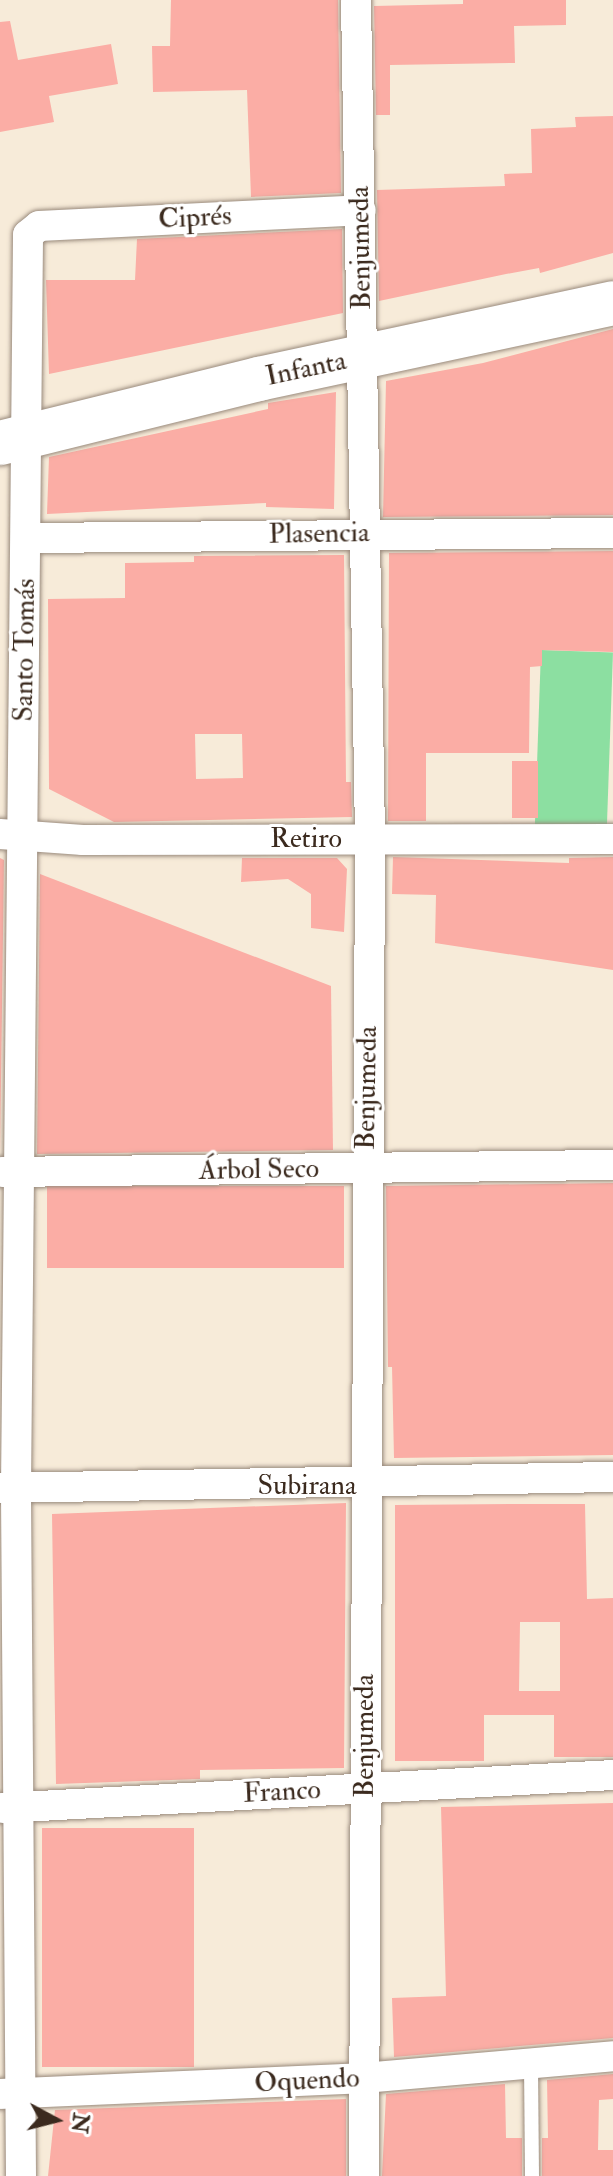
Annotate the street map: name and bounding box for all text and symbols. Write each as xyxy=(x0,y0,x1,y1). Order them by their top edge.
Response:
street label: Benjumeda xyxy=(343,186,379,310)
street label: Ciprés xyxy=(157,199,233,237)
street label: Infanta xyxy=(263,344,349,394)
street label: Plasencia xyxy=(268,516,370,552)
street label: Santo Tomás xyxy=(7,578,43,722)
street label: Retiro xyxy=(270,822,342,856)
street label: Benjumeda xyxy=(349,1026,385,1150)
street label: Árbol Seco xyxy=(199,1152,319,1188)
street label: Subirana xyxy=(258,1469,356,1503)
street label: Benjumeda xyxy=(348,1674,382,1798)
street label: Franco xyxy=(242,1773,322,1811)
street label: Oquendo xyxy=(254,2061,360,2101)
north arrow xyxy=(16,2080,96,2160)
text: N xyxy=(65,2111,95,2134)

